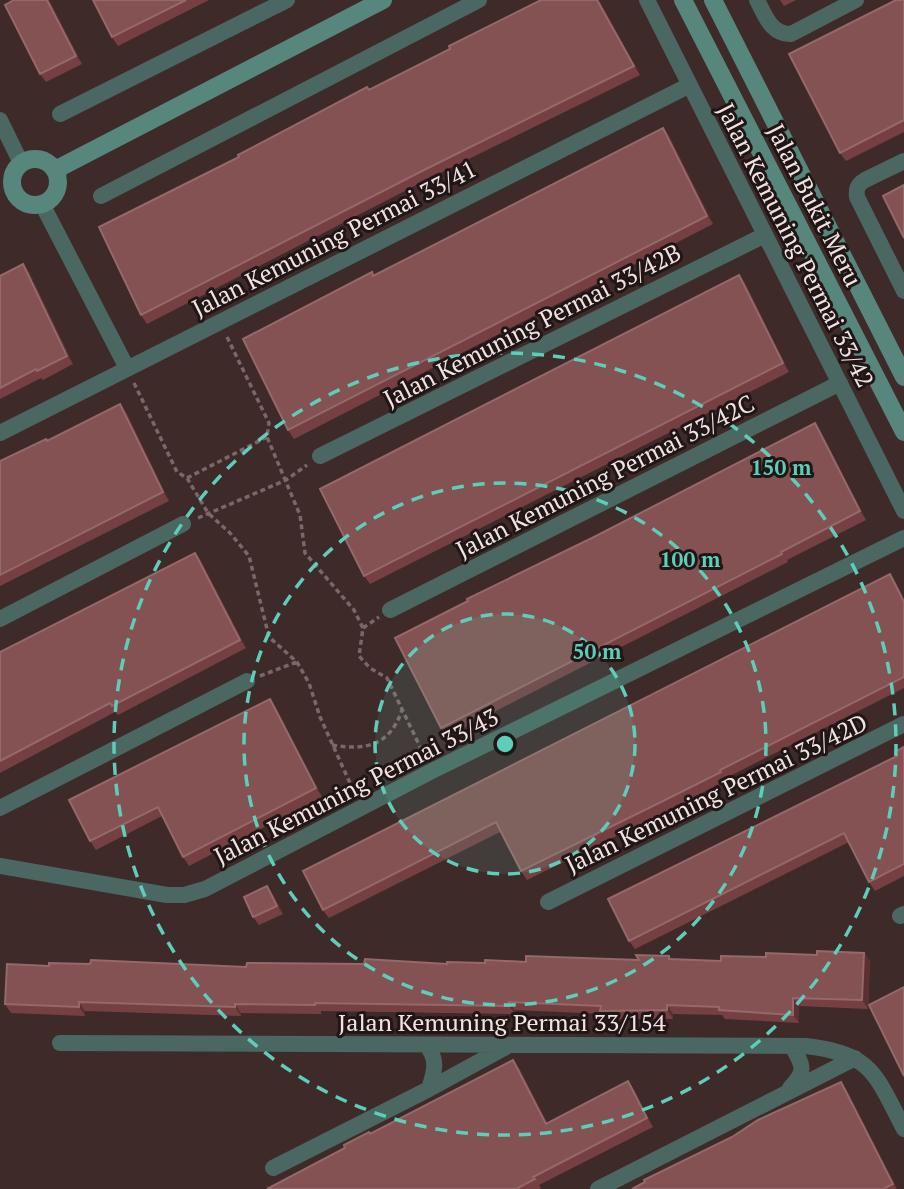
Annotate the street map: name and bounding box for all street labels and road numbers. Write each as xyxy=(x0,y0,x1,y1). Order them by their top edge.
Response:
street label: Jalan Kemuning Permai 33/42 xyxy=(710,97,882,393)
street label: Jalan Bukit Meru xyxy=(760,118,870,292)
street label: Jalan Kemuning Permai 33/41 xyxy=(186,152,482,324)
street label: Jalan Kemuning Permai 33/42B xyxy=(378,236,686,414)
street label: Jalan Kemuning Permai 33/42C xyxy=(451,387,759,565)
street label: Jalan Kemuning Permai 33/43 xyxy=(208,700,504,872)
street label: Jalan Kemuning Permai 33/42D xyxy=(560,706,872,880)
street label: Jalan Kemuning Permai 33/154 xyxy=(338,1006,666,1038)

